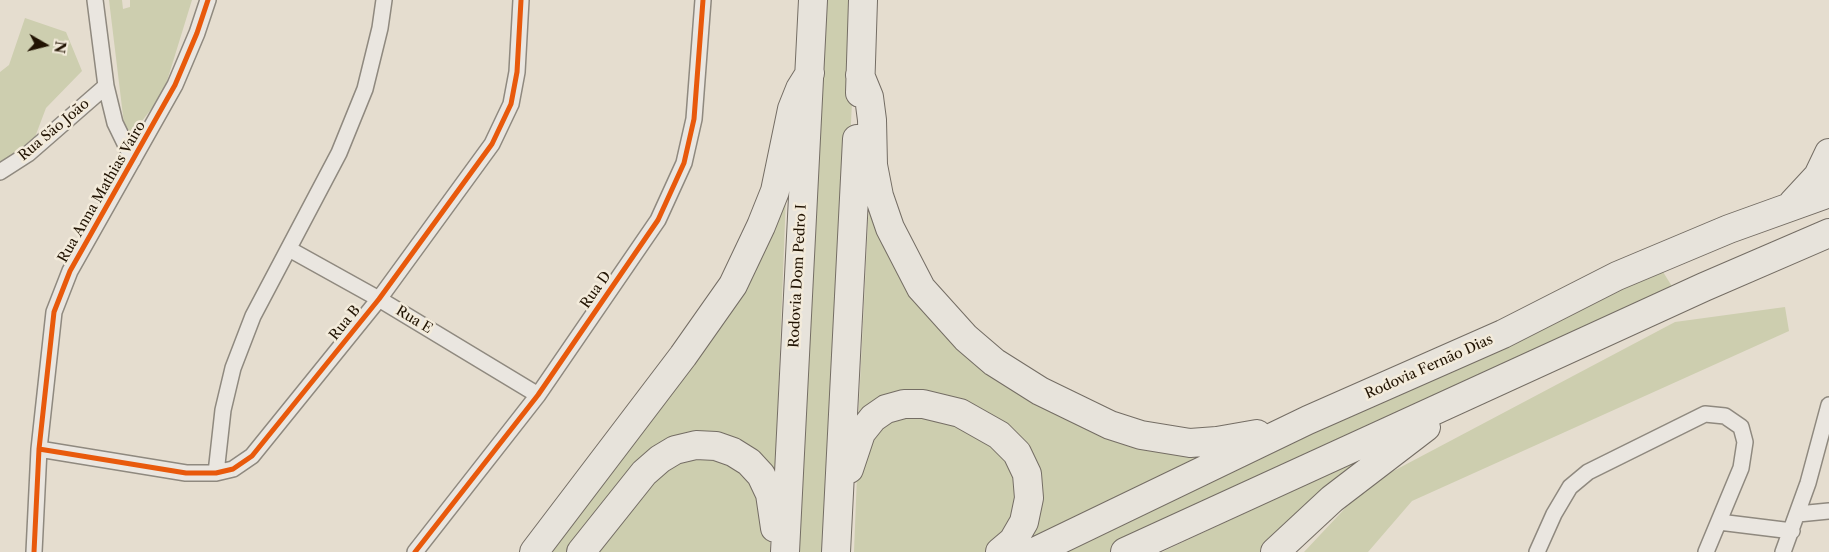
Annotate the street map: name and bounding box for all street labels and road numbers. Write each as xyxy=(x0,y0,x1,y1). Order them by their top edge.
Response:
street label: Rua São João xyxy=(15,96,93,164)
street label: Rua Anna Mathias Vairo xyxy=(55,118,149,266)
street label: Rodovia Dom Pedro I xyxy=(786,204,810,348)
street label: Rua D xyxy=(577,268,615,312)
street label: Rua B xyxy=(326,302,364,344)
street label: Rua E xyxy=(393,303,435,337)
street label: Rodovia Fernão Dias xyxy=(1362,331,1496,403)

